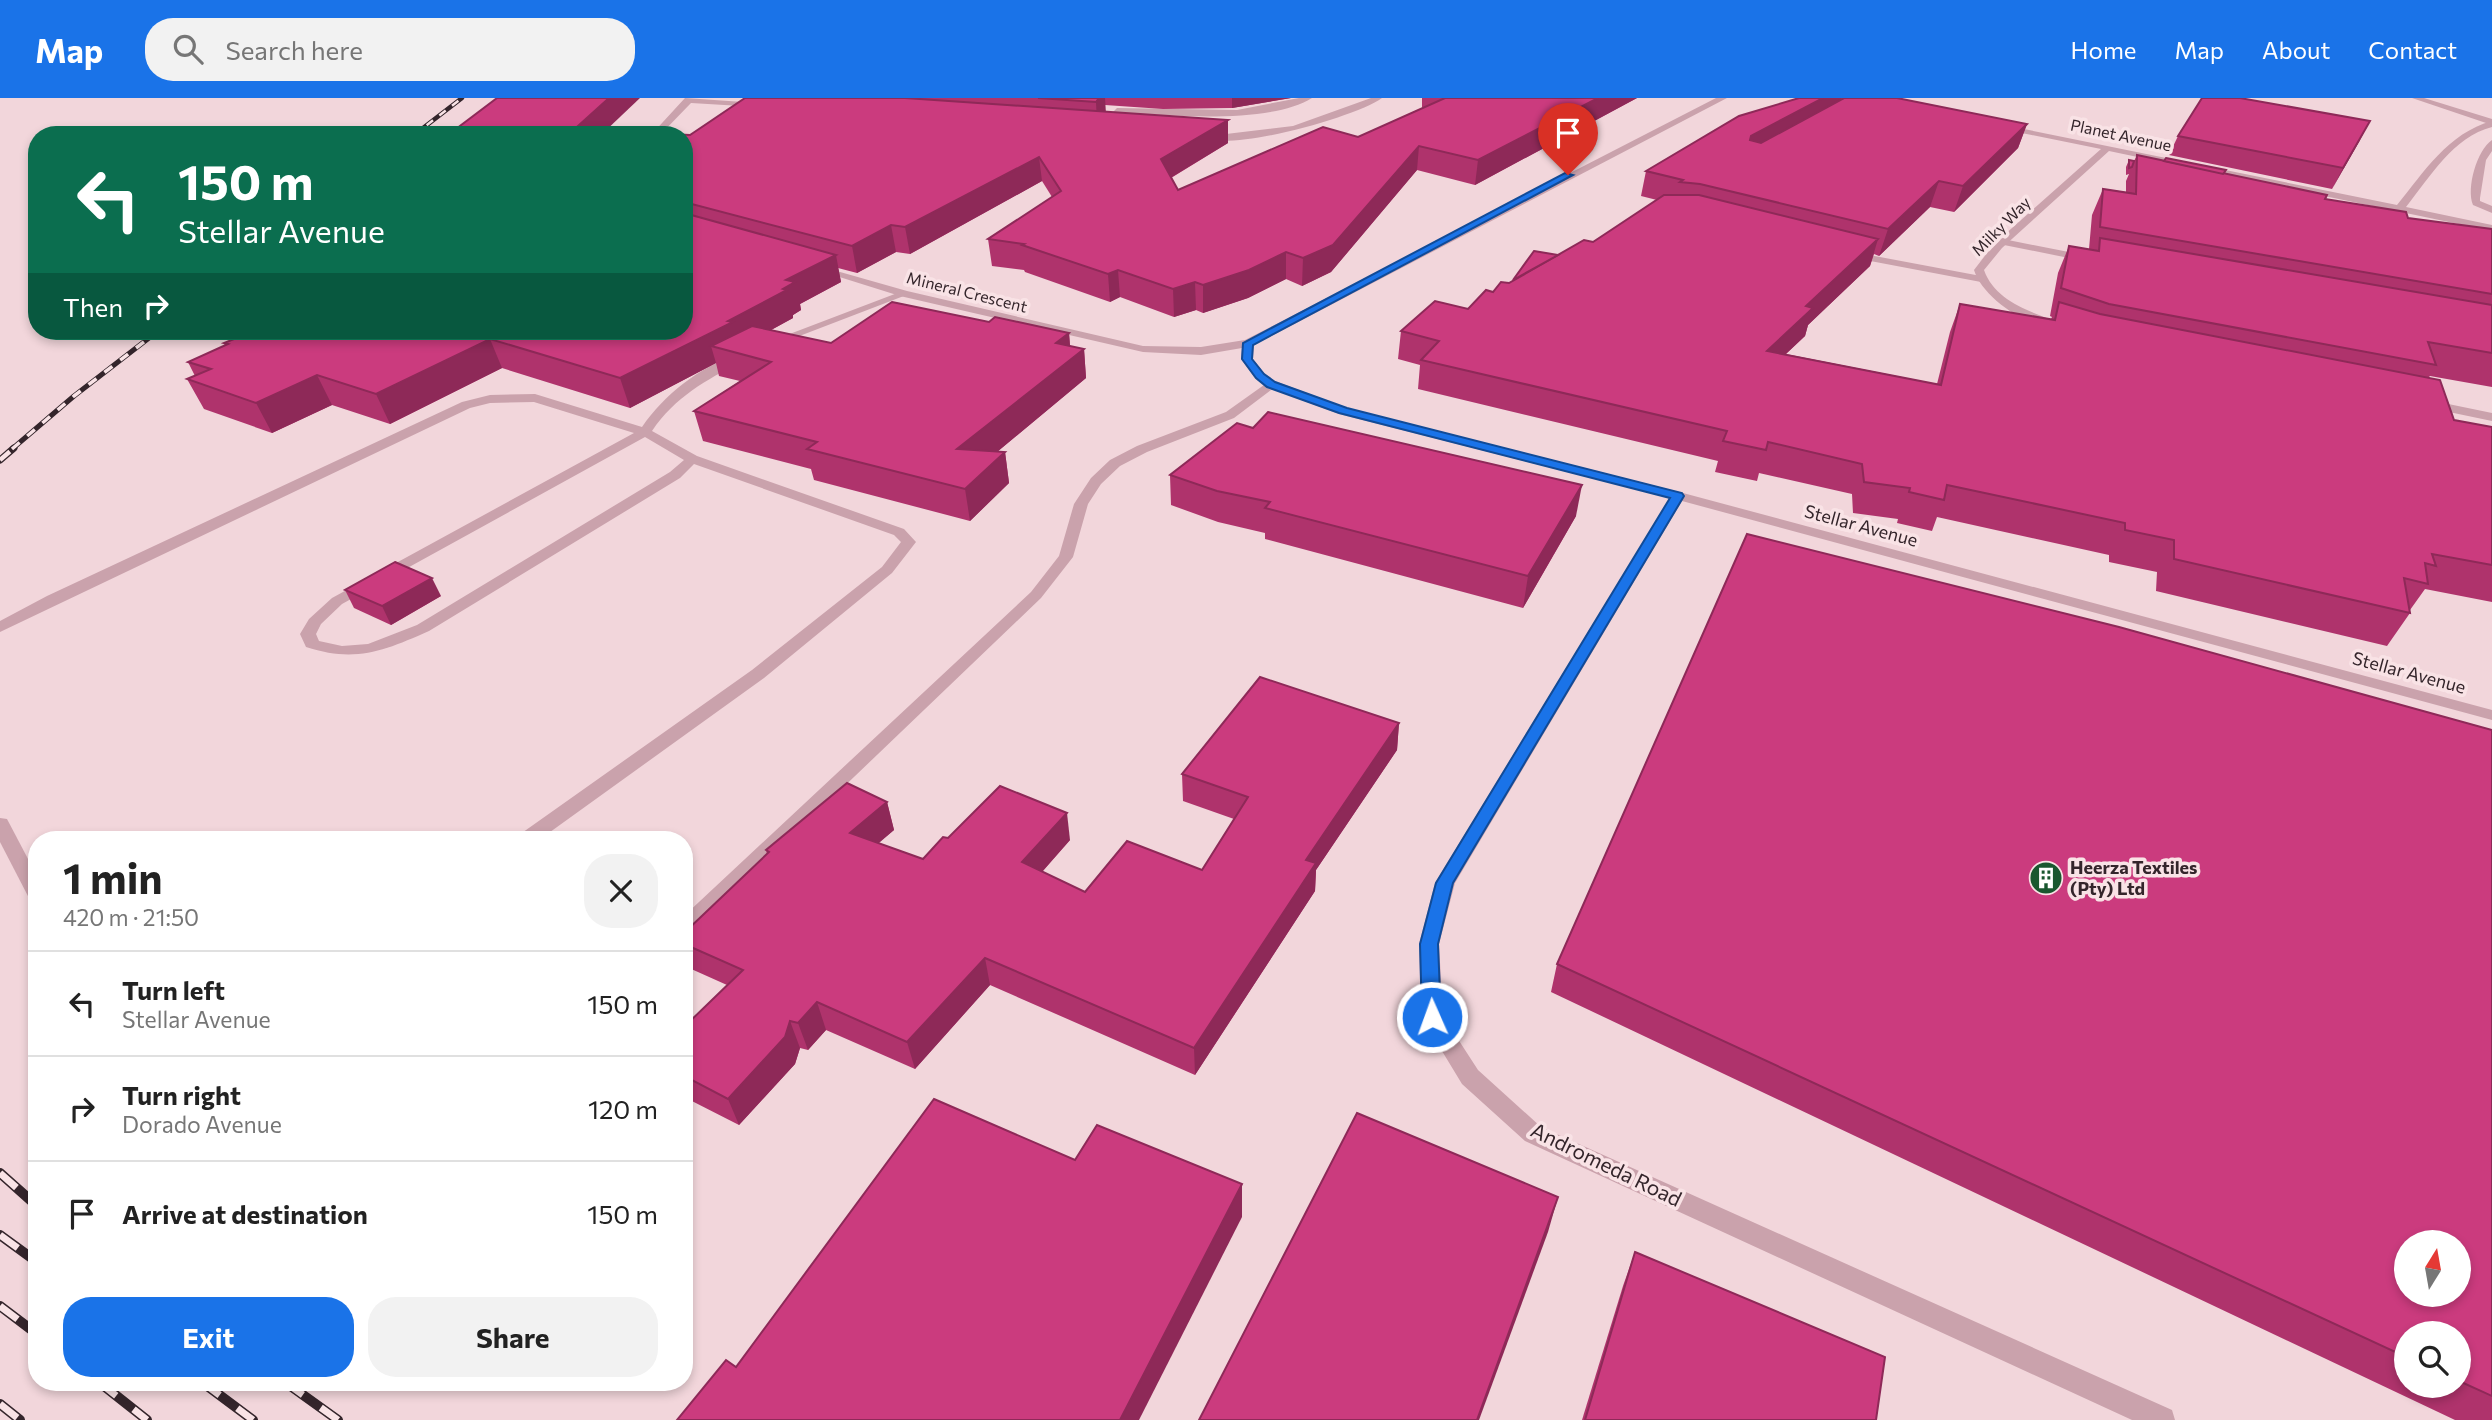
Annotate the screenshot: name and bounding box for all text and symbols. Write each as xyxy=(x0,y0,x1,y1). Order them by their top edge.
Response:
search box xyxy=(145,18,635,81)
text: Map xyxy=(35,29,103,70)
icon: search xyxy=(169,30,207,68)
text: Search here xyxy=(225,34,363,65)
text: Home xyxy=(2071,35,2137,64)
text: Map xyxy=(2175,35,2224,64)
text: About xyxy=(2262,35,2330,64)
text: Contact xyxy=(2368,35,2457,64)
pin xyxy=(1538,103,1598,175)
icon: arrive xyxy=(1549,114,1587,152)
street label: Planet Avenue xyxy=(2069,115,2173,155)
text: 150 m xyxy=(178,150,313,210)
icon: left xyxy=(63,154,154,245)
street label: Milky Way xyxy=(1967,192,2034,259)
text: Stellar Avenue xyxy=(178,210,385,250)
street label: Mineral Crescent xyxy=(905,267,1030,316)
icon: right xyxy=(137,287,175,325)
text: Then xyxy=(63,291,123,322)
street label: Stellar Avenue xyxy=(1802,499,1920,551)
street label: Stellar Avenue xyxy=(2350,646,2468,698)
text: 1 min xyxy=(63,851,163,903)
button: close xyxy=(584,854,658,928)
place label: Heerza Textiles (Pty) Ltd xyxy=(2070,856,2197,899)
building icon: Heerza Textiles (Pty) Ltd xyxy=(2027,859,2065,897)
text: 420 m · 21:50 xyxy=(63,903,199,931)
text: Turn left xyxy=(122,974,225,1005)
position arrow xyxy=(1395,980,1469,1054)
icon: left xyxy=(63,985,101,1023)
text: 150 m xyxy=(587,988,658,1019)
text: Stellar Avenue xyxy=(122,1005,271,1033)
text: Turn right xyxy=(122,1079,241,1110)
icon: right xyxy=(63,1090,101,1128)
text: 120 m xyxy=(588,1093,658,1124)
text: Dorado Avenue xyxy=(122,1110,282,1138)
street label: Andromeda Road xyxy=(1527,1116,1686,1211)
icon: arrive xyxy=(63,1195,101,1233)
text: Arrive at destination xyxy=(122,1198,368,1229)
text: 150 m xyxy=(587,1198,658,1229)
north arrow xyxy=(2394,1230,2471,1307)
map controls xyxy=(2394,1230,2471,1398)
button: Exit xyxy=(63,1297,354,1377)
button: Share xyxy=(368,1297,658,1377)
button: search xyxy=(2394,1321,2471,1398)

